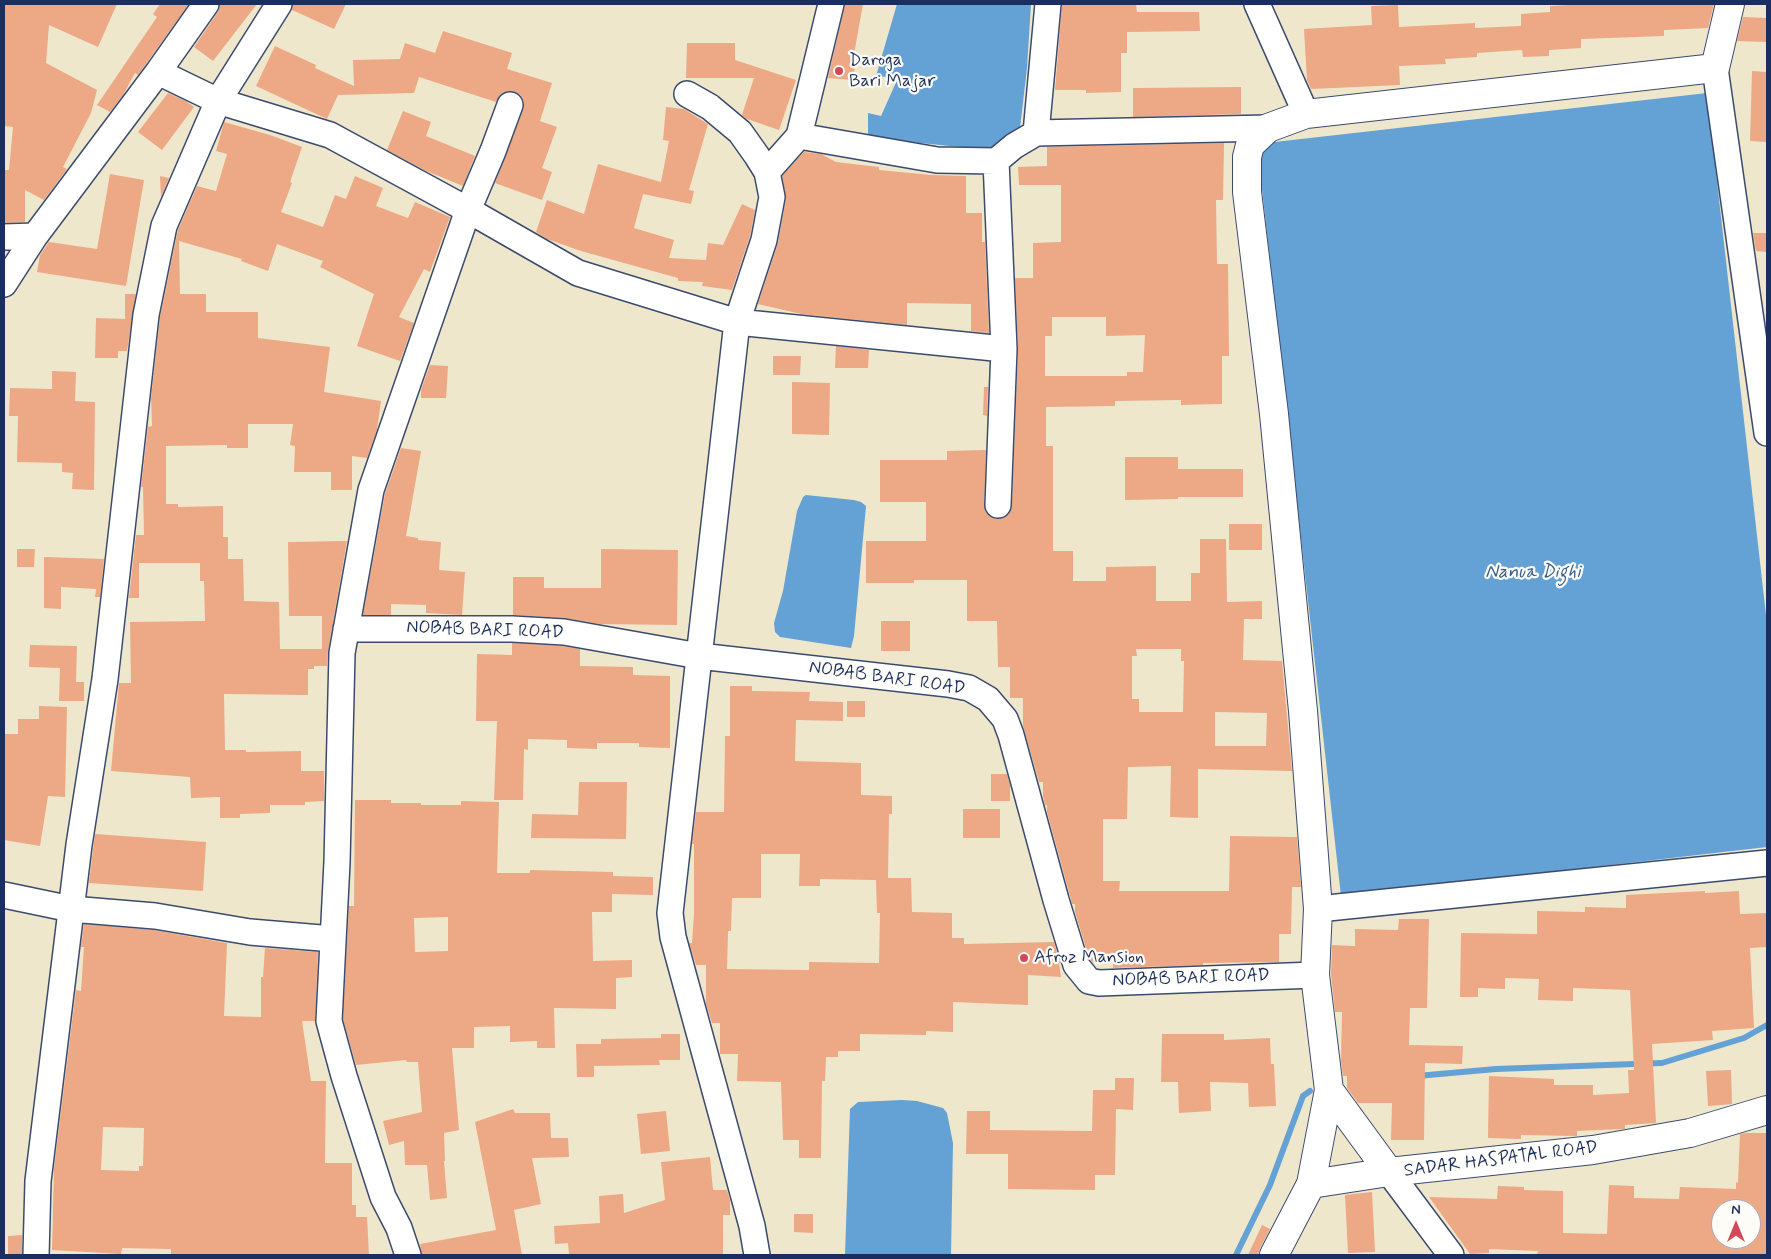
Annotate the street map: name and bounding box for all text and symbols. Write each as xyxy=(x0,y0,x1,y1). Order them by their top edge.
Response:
place label: Daroga Bari Majar xyxy=(849,50,935,92)
marker: Daroga Bari Majar xyxy=(833,65,845,77)
water label: Nanua Dighi xyxy=(1485,562,1581,584)
street label: NOBAB BARI ROAD xyxy=(406,617,564,645)
street label: NOBAB BARI ROAD xyxy=(808,657,966,701)
place label: Afroz Mansion xyxy=(1034,947,1144,969)
marker: Afroz Mansion xyxy=(1018,952,1030,964)
street label: NOBAB BARI ROAD xyxy=(1112,965,1270,993)
street label: SADAR HASPATAL ROAD xyxy=(1403,1137,1599,1183)
north arrow xyxy=(1711,1199,1761,1249)
text: N xyxy=(1731,1201,1741,1219)

